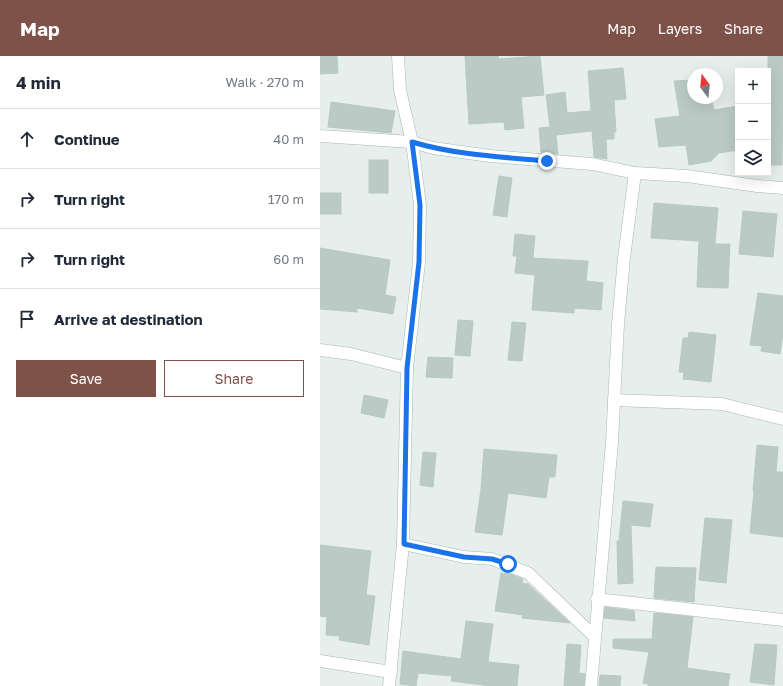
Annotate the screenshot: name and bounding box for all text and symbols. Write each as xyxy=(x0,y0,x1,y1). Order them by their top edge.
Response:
text: Map xyxy=(20,17,60,40)
text: Map xyxy=(607,20,636,37)
text: Layers xyxy=(658,20,702,37)
text: Share xyxy=(724,20,763,37)
north arrow xyxy=(687,68,723,104)
map controls xyxy=(735,68,771,176)
button: + xyxy=(735,68,771,104)
text: 4 min xyxy=(16,72,61,93)
text: Walk · 270 m xyxy=(226,74,304,90)
button: − xyxy=(735,104,771,140)
icon: ahead xyxy=(16,128,38,150)
text: Continue xyxy=(54,130,120,148)
text: 40 m xyxy=(273,131,304,147)
button: layers xyxy=(735,140,771,176)
route end xyxy=(538,152,556,170)
icon: right xyxy=(16,188,38,210)
text: Turn right xyxy=(54,190,125,208)
text: 170 m xyxy=(268,191,304,207)
icon: right xyxy=(16,248,38,270)
text: Turn right xyxy=(54,250,125,268)
text: 60 m xyxy=(273,251,304,267)
icon: arrive xyxy=(16,308,38,330)
text: Arrive at destination xyxy=(54,310,203,328)
button: Save xyxy=(16,360,156,397)
button: Share xyxy=(164,360,304,397)
route start xyxy=(499,555,517,573)

